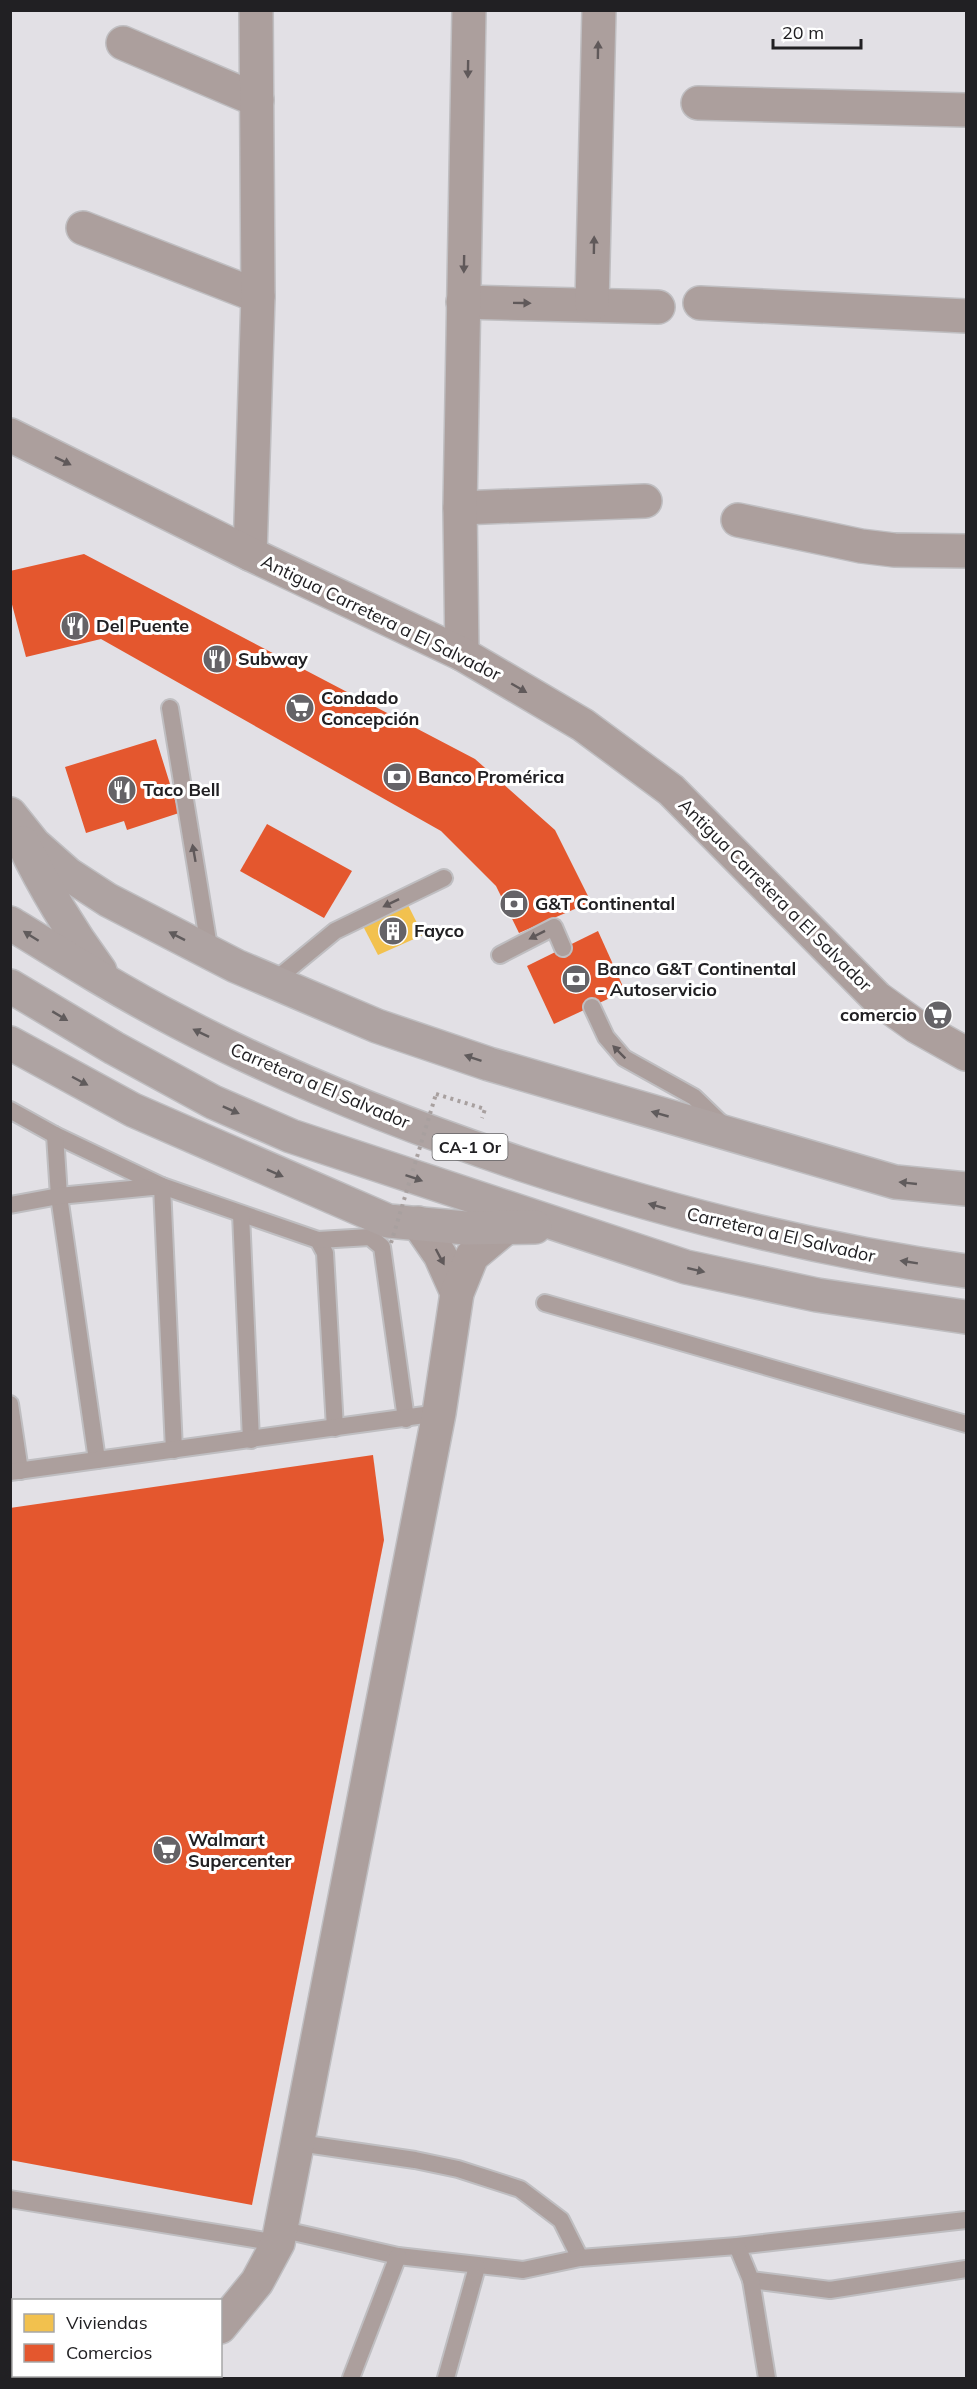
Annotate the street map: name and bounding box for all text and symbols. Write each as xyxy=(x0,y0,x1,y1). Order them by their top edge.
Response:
scale bar xyxy=(773,12,862,50)
text: 20 m xyxy=(782,21,824,44)
one-way arrow xyxy=(593,41,603,60)
one-way arrow xyxy=(463,59,472,78)
one-way arrow xyxy=(589,236,599,255)
one-way arrow xyxy=(459,254,469,273)
one-way arrow xyxy=(512,298,531,308)
one-way arrow xyxy=(54,457,71,466)
street label: Antigua Carretera a El Salvador xyxy=(258,549,505,686)
restaurant icon: Del Puente xyxy=(59,610,91,642)
place label: Del Puente xyxy=(96,614,189,637)
restaurant icon: Subway xyxy=(201,643,233,675)
place label: Subway xyxy=(238,647,308,670)
one-way arrow xyxy=(511,683,528,693)
place label: Condado Concepción xyxy=(321,686,419,730)
supermarket icon: Condado Concepción xyxy=(284,692,316,724)
bank icon: Banco Promérica xyxy=(381,761,413,793)
place label: Banco Promérica xyxy=(418,765,564,788)
restaurant icon: Taco Bell xyxy=(106,774,138,806)
place label: Taco Bell xyxy=(143,778,220,801)
street label: Antigua Carretera a El Salvador xyxy=(674,793,877,996)
one-way arrow xyxy=(189,844,198,863)
bank icon: G&T Continental xyxy=(498,888,530,920)
place label: G&T Continental xyxy=(535,892,675,915)
one-way arrow xyxy=(383,898,400,908)
building icon: Fayco xyxy=(377,915,409,947)
place label: Fayco xyxy=(414,919,464,942)
one-way arrow xyxy=(23,931,39,942)
one-way arrow xyxy=(168,931,185,941)
one-way arrow xyxy=(529,931,546,940)
place label: Banco G&T Continental - Autoservicio xyxy=(597,957,796,1001)
bank icon: Banco G&T Continental - Autoservicio xyxy=(560,963,592,995)
supermarket icon: comercio xyxy=(922,999,954,1031)
place label: comercio xyxy=(840,1003,917,1026)
one-way arrow xyxy=(52,1011,68,1022)
one-way arrow xyxy=(192,1028,209,1037)
street label: Carretera a El Salvador xyxy=(227,1037,414,1134)
one-way arrow xyxy=(612,1045,626,1059)
one-way arrow xyxy=(464,1053,482,1063)
one-way arrow xyxy=(72,1076,89,1086)
one-way arrow xyxy=(223,1105,241,1115)
one-way arrow xyxy=(651,1108,669,1118)
road number: CA-1 Or xyxy=(432,1134,508,1160)
one-way arrow xyxy=(267,1168,285,1178)
one-way arrow xyxy=(405,1173,423,1183)
one-way arrow xyxy=(899,1178,918,1188)
one-way arrow xyxy=(648,1201,666,1210)
street label: Carretera a El Salvador xyxy=(685,1202,878,1267)
one-way arrow xyxy=(435,1248,445,1265)
one-way arrow xyxy=(899,1258,918,1267)
one-way arrow xyxy=(687,1265,706,1275)
place label: Walmart Supercenter xyxy=(188,1828,292,1872)
supermarket icon: Walmart Supercenter xyxy=(151,1834,183,1866)
legend xyxy=(12,2299,222,2377)
text: Viviendas xyxy=(66,2311,148,2334)
text: Comercios xyxy=(66,2341,152,2364)

